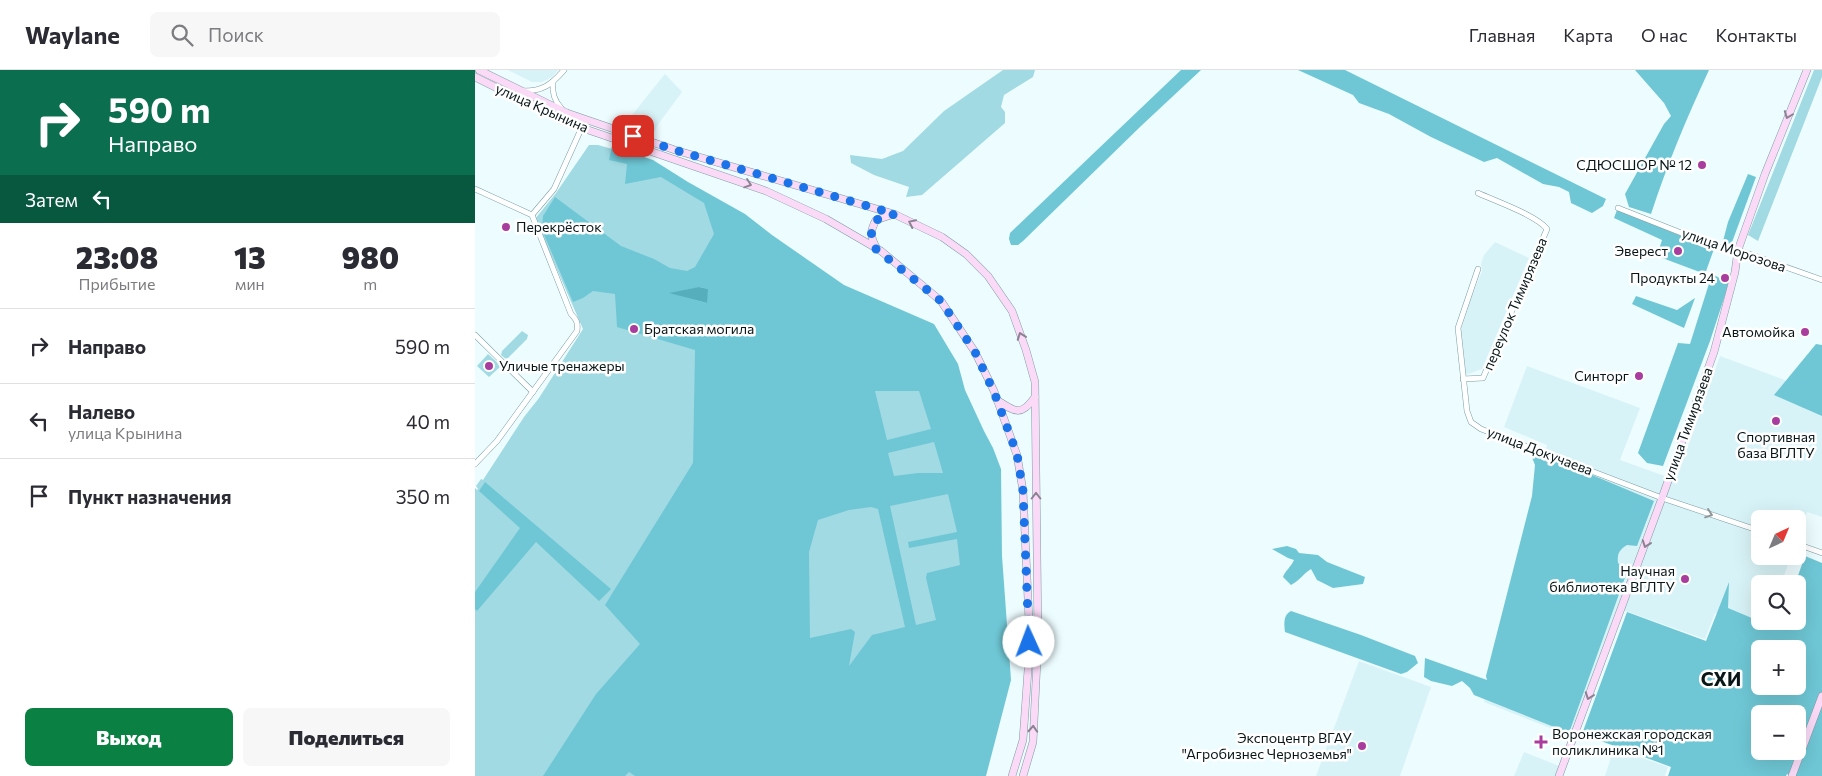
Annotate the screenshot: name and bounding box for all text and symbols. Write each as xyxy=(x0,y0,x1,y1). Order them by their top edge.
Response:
search box xyxy=(150,12,500,57)
text: Waylane xyxy=(25,20,120,49)
icon: search xyxy=(168,21,196,49)
text: Поиск xyxy=(208,23,264,46)
text: Главная xyxy=(1469,24,1535,46)
text: Карта xyxy=(1563,24,1613,46)
text: О нас xyxy=(1641,24,1688,46)
text: Контакты xyxy=(1716,24,1797,46)
street label: улица Крынина xyxy=(493,79,591,136)
text: 590 m xyxy=(108,87,210,130)
icon: right xyxy=(25,90,90,155)
one-way arrow xyxy=(1784,110,1794,119)
pin xyxy=(612,115,654,157)
icon: arrive xyxy=(619,122,647,150)
text: Направо xyxy=(108,130,198,157)
place label: СДЮСШОР № 12 xyxy=(1576,156,1692,173)
marker: СДЮСШОР № 12 xyxy=(1696,159,1708,171)
one-way arrow xyxy=(743,178,752,188)
icon: left xyxy=(88,185,116,213)
text: Затем xyxy=(25,188,78,211)
place label: Перекрёсток xyxy=(516,218,602,235)
one-way arrow xyxy=(909,219,918,229)
marker: Перекрёсток xyxy=(500,221,512,233)
street label: улица Морозова xyxy=(1680,224,1788,275)
street label: переулок Тимирязева xyxy=(1479,235,1550,373)
text: 23:08 xyxy=(76,238,158,275)
text: 13 xyxy=(234,238,266,275)
text: 980 xyxy=(342,238,399,275)
place label: Эверест xyxy=(1614,242,1668,259)
marker: Эверест xyxy=(1672,245,1684,257)
place label: Продукты 24 xyxy=(1630,269,1716,286)
marker: Продукты 24 xyxy=(1719,272,1731,284)
text: Прибытие xyxy=(79,274,155,293)
text: мин xyxy=(235,274,265,293)
text: m xyxy=(363,274,377,293)
place label: Братская могила xyxy=(644,320,754,337)
marker: Братская могила xyxy=(628,323,640,335)
place label: Автомойка xyxy=(1722,323,1795,340)
marker: Автомойка xyxy=(1799,326,1811,338)
icon: right xyxy=(25,332,53,360)
one-way arrow xyxy=(1017,332,1027,341)
text: Направо xyxy=(68,335,146,358)
text: 590 m xyxy=(395,335,450,358)
place label: Уличые тренажеры xyxy=(499,357,625,374)
marker: Уличые тренажеры xyxy=(483,360,495,372)
street label: улица Тимирязева xyxy=(1659,365,1716,483)
place label: Синторг xyxy=(1574,367,1629,384)
marker: Синторг xyxy=(1633,370,1645,382)
text: Налево xyxy=(68,400,135,423)
icon: left xyxy=(25,407,53,435)
text: 40 m xyxy=(406,410,450,433)
marker: Спортивная база ВГЛТУ xyxy=(1770,415,1782,427)
text: улица Крынина xyxy=(68,423,182,442)
street label: улица Докучаева xyxy=(1485,423,1595,479)
place label: Спортивная база ВГЛТУ xyxy=(1737,428,1815,461)
icon: arrive xyxy=(25,482,53,510)
text: Пункт назначения xyxy=(68,485,231,508)
text: 350 m xyxy=(396,485,450,508)
one-way arrow xyxy=(1031,492,1041,500)
one-way arrow xyxy=(1704,508,1712,518)
north arrow xyxy=(1751,510,1806,565)
map controls xyxy=(1751,510,1806,760)
one-way arrow xyxy=(1641,539,1652,548)
place label: Научная библиотека ВГЛТУ xyxy=(1549,562,1676,595)
marker: Научная библиотека ВГЛТУ xyxy=(1679,573,1691,585)
button: search xyxy=(1751,575,1806,630)
position arrow xyxy=(1002,615,1054,667)
button: + xyxy=(1751,640,1806,695)
district label: СХИ xyxy=(1701,667,1741,690)
one-way arrow xyxy=(1585,691,1595,700)
button: − xyxy=(1751,705,1806,760)
button: Выход xyxy=(25,708,233,766)
button: Поделиться xyxy=(243,708,450,766)
one-way arrow xyxy=(1028,725,1039,733)
place label: Воронежская городская поликлиника №1 xyxy=(1552,725,1712,758)
place label: Экспоцентр ВГАУ "Агробизнес Черноземья" xyxy=(1182,729,1353,762)
marker: Воронежская городская поликлиника №1 xyxy=(1534,735,1548,749)
marker: Экспоцентр ВГАУ "Агробизнес Черноземья" xyxy=(1356,740,1368,752)

